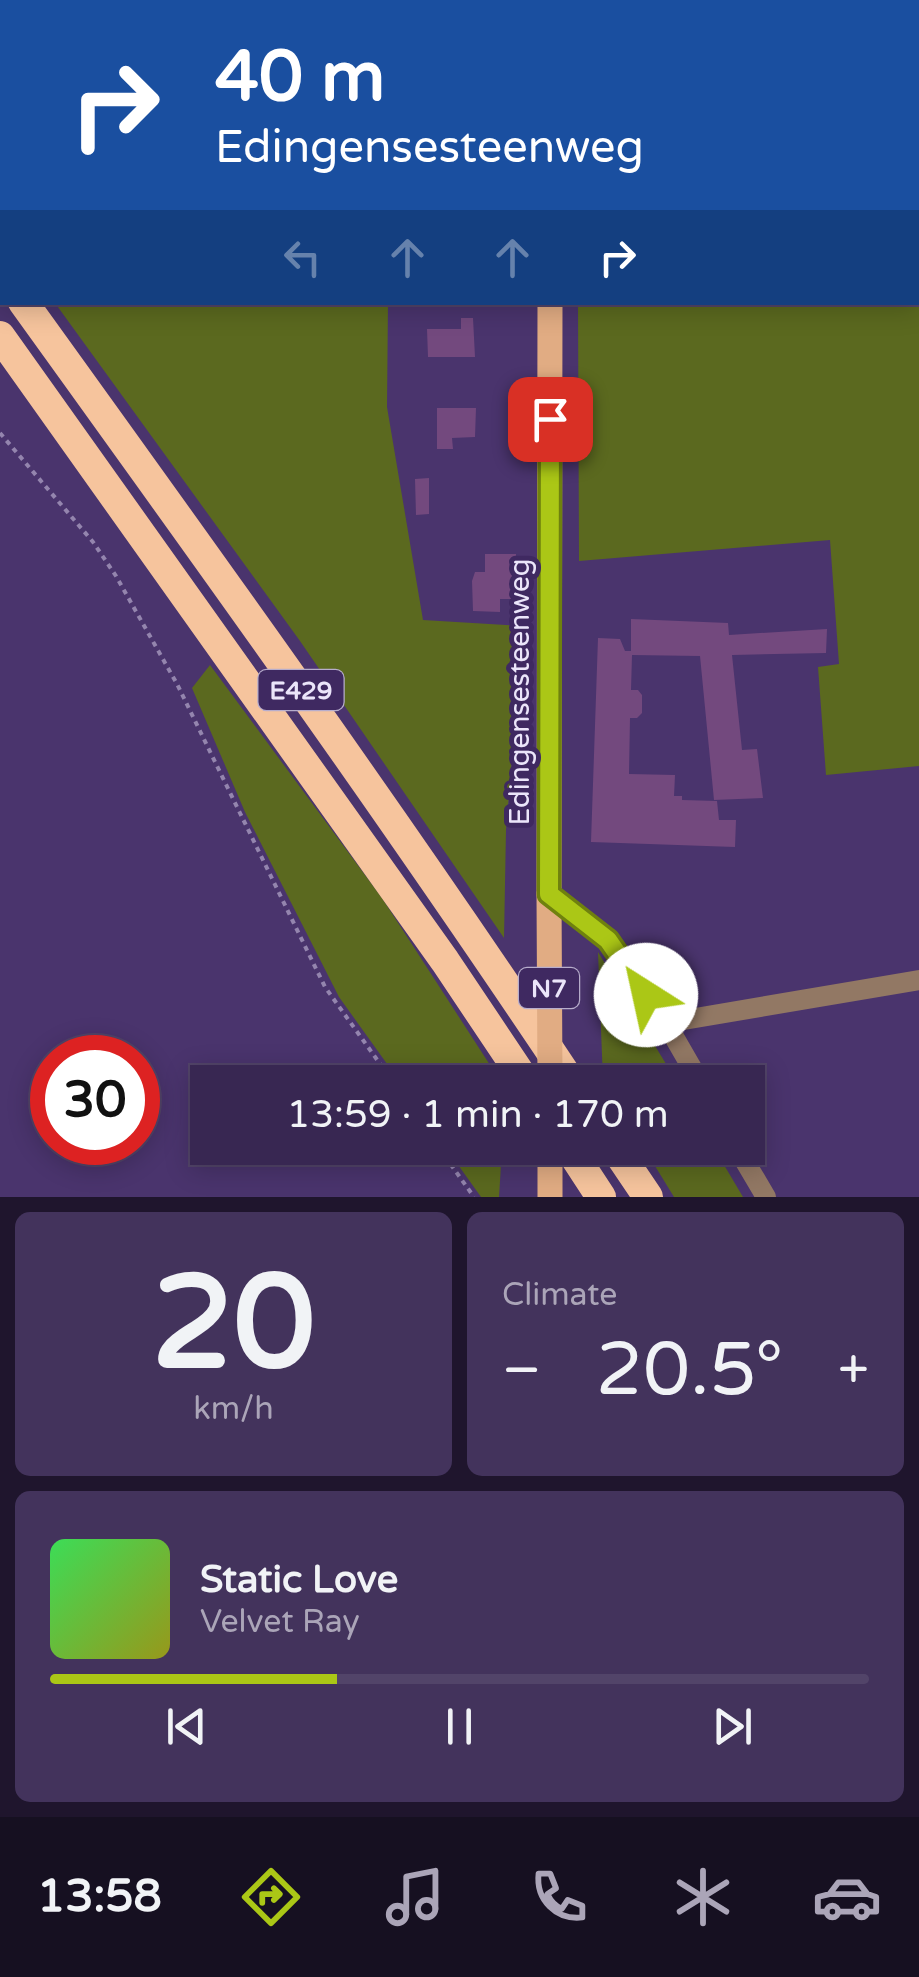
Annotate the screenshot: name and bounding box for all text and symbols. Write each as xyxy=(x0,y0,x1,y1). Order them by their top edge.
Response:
text: 40 m xyxy=(215,36,385,120)
icon: right xyxy=(50,40,180,170)
text: Edingensesteenweg xyxy=(215,121,644,175)
icon: left xyxy=(275,230,330,285)
icon: ahead xyxy=(380,230,435,285)
icon: ahead xyxy=(485,230,540,285)
icon: right xyxy=(590,230,645,285)
pin xyxy=(508,377,593,462)
icon: arrive xyxy=(523,392,578,447)
street label: Edingensesteenweg xyxy=(503,559,537,825)
road number: E429 xyxy=(258,670,344,710)
position arrow xyxy=(594,943,698,1047)
road number: N7 xyxy=(519,968,579,1008)
speed limit sign: 30 xyxy=(30,1035,160,1165)
text: 13:59 · 1 min · 170 m xyxy=(286,1092,669,1138)
text: 20 xyxy=(152,1247,315,1403)
text: Climate xyxy=(502,1276,617,1314)
text: 20.5° xyxy=(596,1325,783,1415)
text: − xyxy=(502,1338,541,1404)
text: + xyxy=(838,1338,869,1404)
text: km/h xyxy=(193,1390,274,1428)
text: Static Love xyxy=(200,1557,398,1603)
text: Velvet Ray xyxy=(200,1603,360,1641)
icon: previous xyxy=(159,1699,214,1754)
icon: pause xyxy=(432,1699,487,1754)
icon: next xyxy=(705,1699,760,1754)
icon: directions xyxy=(236,1862,306,1932)
icon: music xyxy=(380,1862,450,1932)
icon: phone xyxy=(524,1862,594,1932)
icon: climate xyxy=(668,1862,738,1932)
icon: car xyxy=(812,1862,882,1932)
text: 13:58 xyxy=(37,1870,162,1924)

